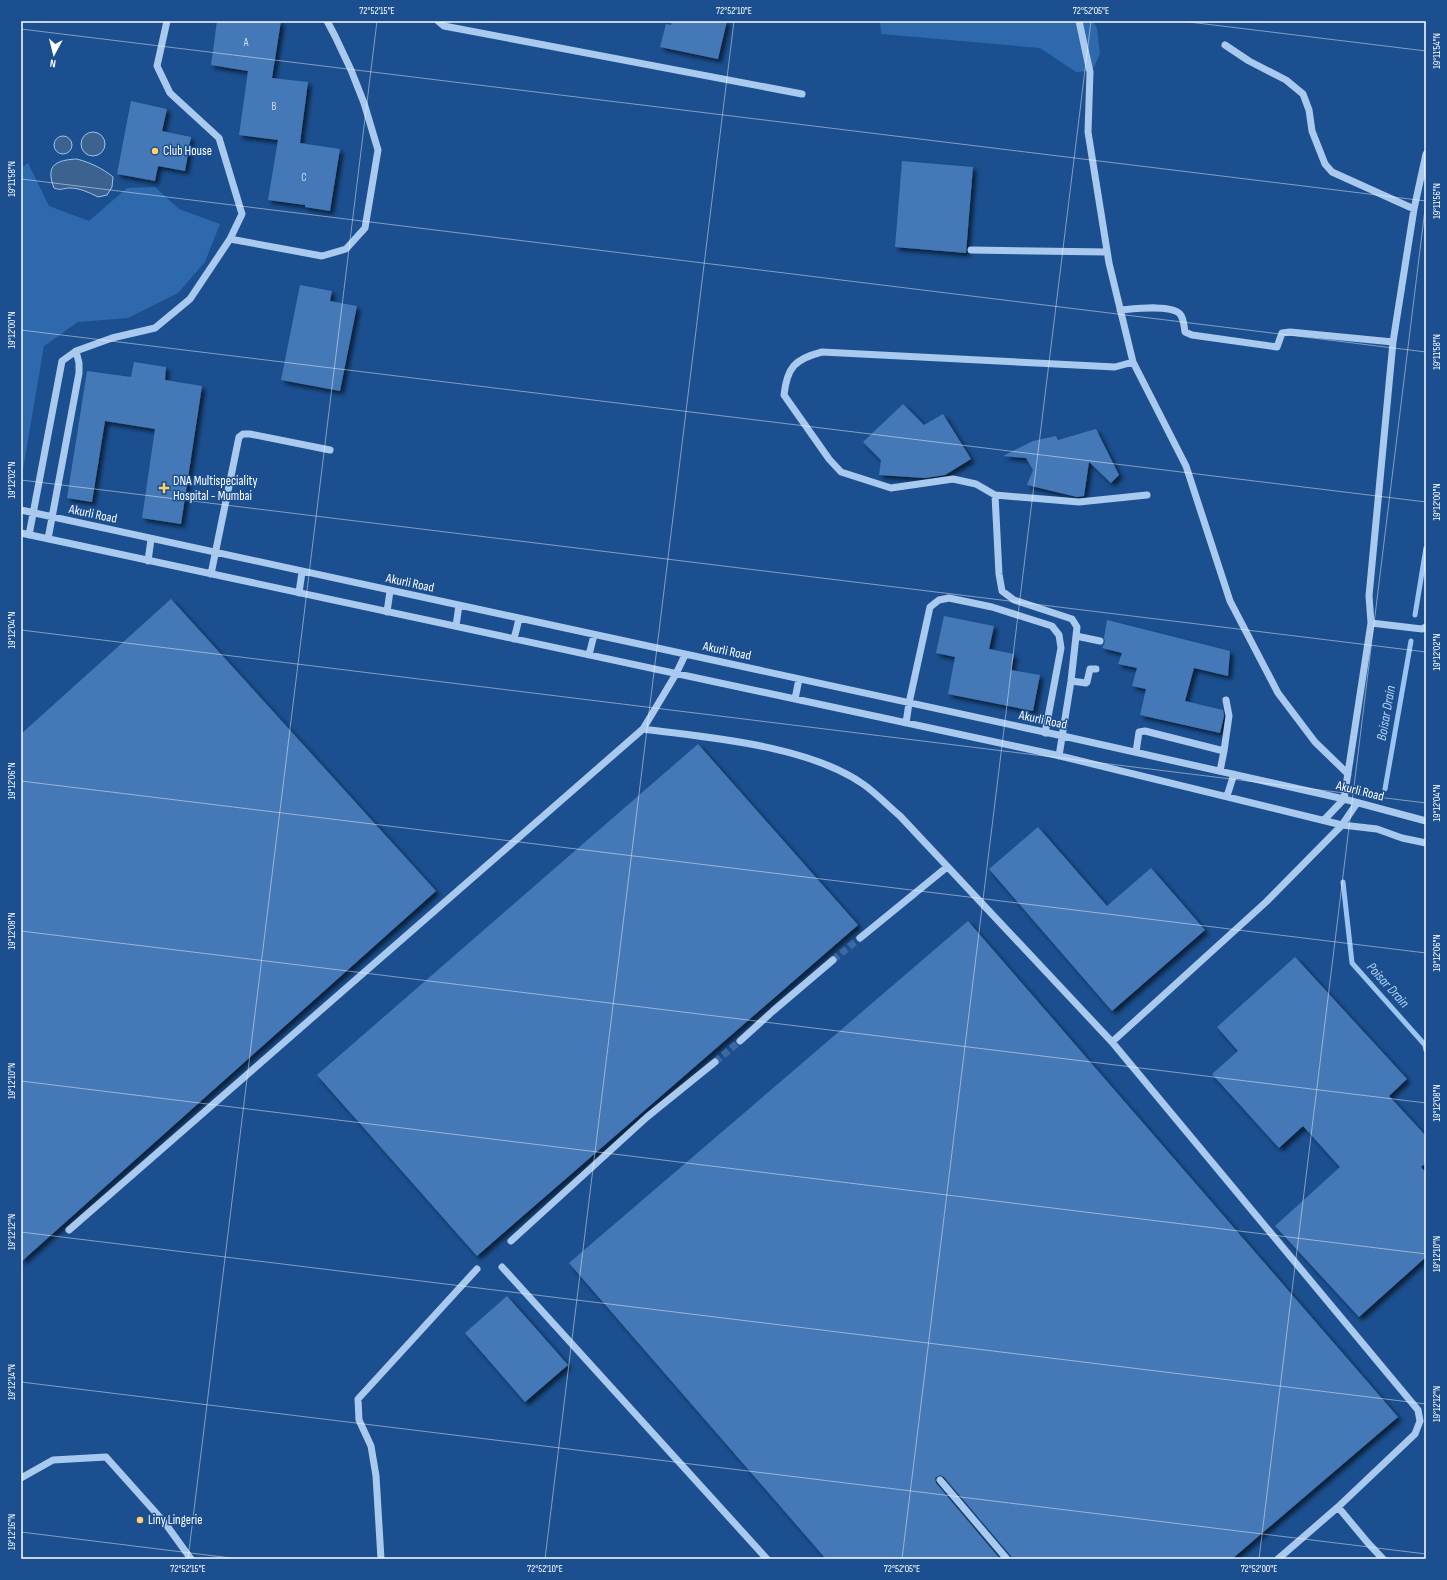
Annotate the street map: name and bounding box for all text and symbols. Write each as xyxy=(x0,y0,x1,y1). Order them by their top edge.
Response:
text: 72°52'15"E xyxy=(359,5,395,17)
text: 72°52'10"E xyxy=(716,5,752,17)
text: 72°52'05"E xyxy=(1073,5,1109,17)
text: 19°11'54"N xyxy=(1431,33,1443,69)
north arrow xyxy=(34,34,74,74)
house number: A xyxy=(243,36,249,49)
text: N xyxy=(49,57,57,70)
house number: B xyxy=(272,100,277,113)
place label: Club House xyxy=(163,143,212,159)
marker: Club House xyxy=(150,146,160,156)
text: 19°11'58"N xyxy=(6,161,18,197)
house number: C xyxy=(301,171,307,184)
text: 19°11'56"N xyxy=(1431,183,1443,219)
text: 19°12'00"N xyxy=(6,311,18,349)
text: 19°11'58"N xyxy=(1431,334,1443,370)
text: 19°12'02"N xyxy=(6,462,18,498)
place label: DNA Multispeciality Hospital - Mumbai xyxy=(173,473,258,504)
marker: DNA Multispeciality Hospital - Mumbai xyxy=(158,482,170,494)
text: 19°12'00"N xyxy=(1431,483,1443,521)
street label: Akurli Road xyxy=(67,501,118,527)
street label: Akurli Road xyxy=(384,570,435,596)
text: 19°12'04"N xyxy=(6,612,18,648)
text: 19°12'02"N xyxy=(1431,634,1443,670)
street label: Akurli Road xyxy=(701,638,752,664)
water label: Boisar Drain xyxy=(1373,684,1399,742)
street label: Akurli Road xyxy=(1017,707,1068,733)
text: 19°12'06"N xyxy=(6,762,18,800)
street label: Akurli Road xyxy=(1333,777,1386,805)
text: 19°12'04"N xyxy=(1431,785,1443,821)
text: 19°12'08"N xyxy=(6,913,18,950)
text: 19°12'06"N xyxy=(1431,934,1443,972)
water label: Poisar Drain xyxy=(1363,959,1413,1011)
text: 19°12'10"N xyxy=(6,1063,18,1099)
text: 19°12'08"N xyxy=(1431,1085,1443,1122)
text: 19°12'12"N xyxy=(6,1214,18,1250)
text: 19°12'10"N xyxy=(1431,1236,1443,1272)
text: 19°12'14"N xyxy=(6,1364,18,1400)
text: 19°12'12"N xyxy=(1431,1386,1443,1422)
place label: Liny Lingerie xyxy=(148,1512,202,1528)
text: 19°12'16"N xyxy=(6,1514,18,1550)
marker: Liny Lingerie xyxy=(135,1515,145,1525)
text: 72°52'15"E xyxy=(170,1563,206,1575)
text: 72°52'10"E xyxy=(527,1563,563,1575)
text: 72°52'05"E xyxy=(884,1563,920,1575)
text: 72°52'00"E xyxy=(1241,1563,1277,1575)

